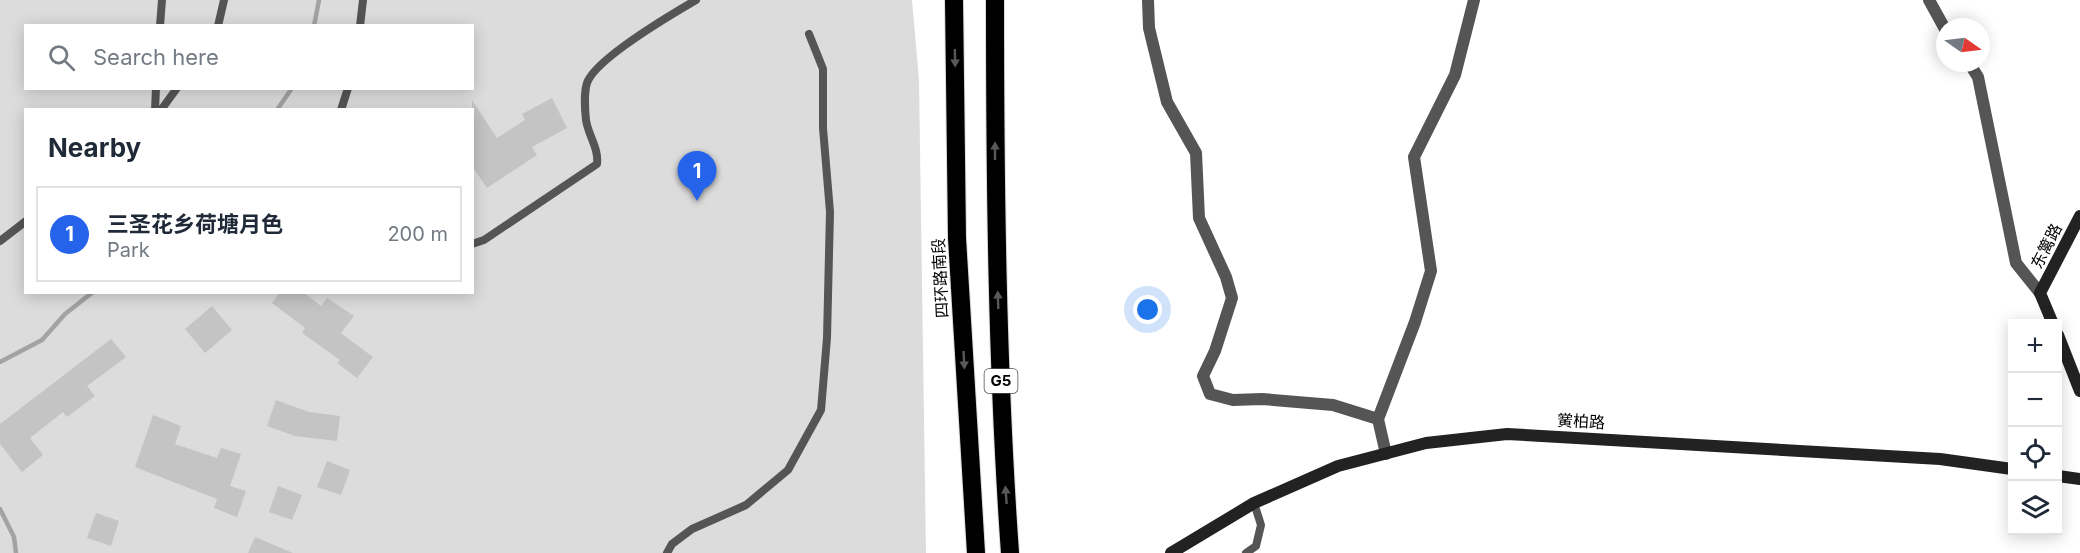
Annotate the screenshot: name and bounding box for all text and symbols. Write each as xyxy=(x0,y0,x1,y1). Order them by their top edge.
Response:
north arrow xyxy=(1936,18,1990,72)
search box xyxy=(24,24,474,90)
icon: search xyxy=(45,41,78,74)
text: Search here xyxy=(93,44,219,70)
one-way arrow xyxy=(950,49,960,68)
text: Nearby xyxy=(48,132,141,163)
one-way arrow xyxy=(990,141,1000,160)
pin: 1 xyxy=(678,152,716,201)
text: 三圣花乡荷塘月色 xyxy=(107,211,283,237)
street label: 东篱路 xyxy=(2026,220,2066,272)
text: 1 xyxy=(65,222,74,246)
text: 200 m xyxy=(387,222,448,246)
text: Park xyxy=(107,238,150,262)
street label: 四环路南段 xyxy=(928,238,952,318)
one-way arrow xyxy=(993,290,1003,309)
your location xyxy=(1133,295,1162,324)
map controls xyxy=(2008,319,2062,535)
button: + xyxy=(2008,319,2062,373)
one-way arrow xyxy=(960,350,969,369)
road number: G5 xyxy=(984,369,1018,393)
button: − xyxy=(2008,373,2062,427)
street label: 黉柏路 xyxy=(1557,410,1605,432)
button: locate xyxy=(2008,427,2062,481)
button: layers xyxy=(2008,481,2062,535)
one-way arrow xyxy=(1001,485,1010,504)

